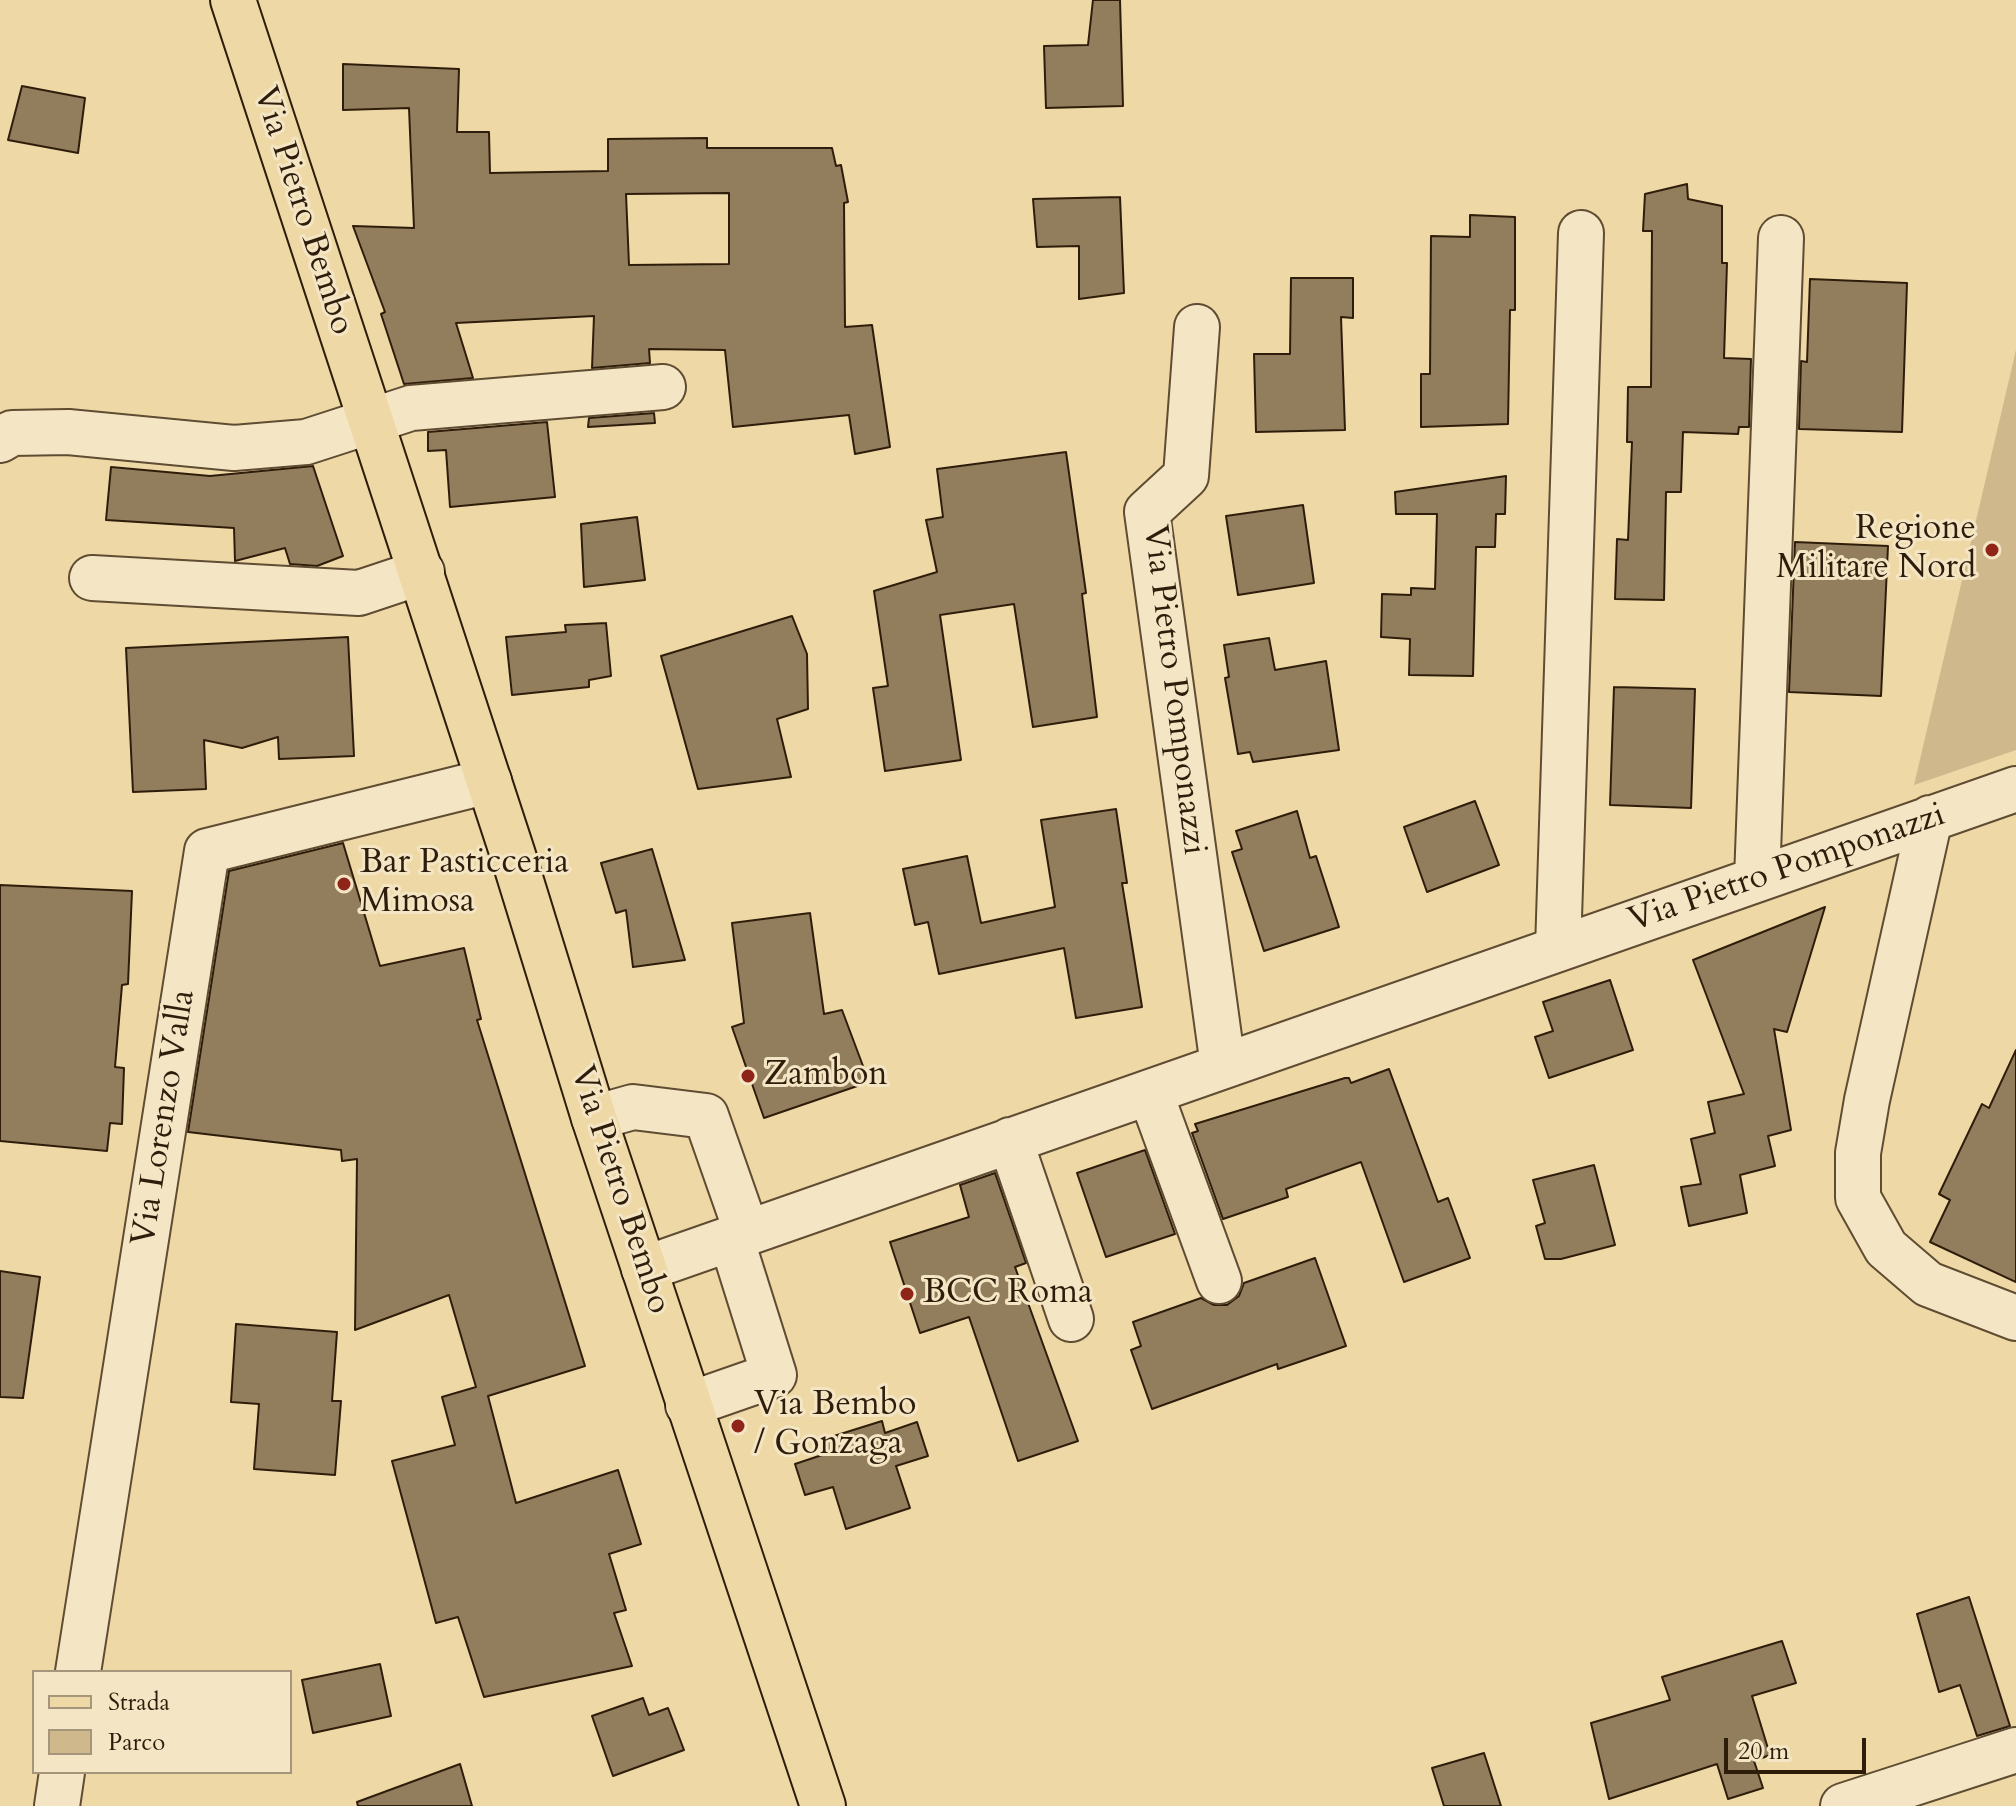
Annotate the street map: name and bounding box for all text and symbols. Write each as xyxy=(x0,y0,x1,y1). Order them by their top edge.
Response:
street label: Via Pietro Bembo xyxy=(243,82,361,340)
place label: Regione Militare Nord xyxy=(1776,510,1976,590)
street label: Via Pietro Pomponazzi xyxy=(1133,523,1213,857)
marker: Regione Militare Nord xyxy=(1983,541,2001,559)
street label: Via Pietro Pomponazzi xyxy=(1623,796,1951,942)
place label: Bar Pasticceria Mimosa xyxy=(360,844,569,924)
marker: Bar Pasticceria Mimosa xyxy=(335,875,353,893)
street label: Via Lorenzo Valla xyxy=(125,987,205,1249)
place label: Zambon xyxy=(764,1056,888,1096)
street label: Via Pietro Bembo xyxy=(560,1061,678,1319)
marker: Zambon xyxy=(739,1067,757,1085)
place label: BCC Roma xyxy=(923,1274,1093,1314)
marker: BCC Roma xyxy=(898,1285,916,1303)
place label: Via Bembo / Gonzaga xyxy=(754,1386,916,1466)
marker: Via Bembo / Gonzaga xyxy=(729,1417,747,1435)
legend xyxy=(32,1670,292,1774)
text: Strada xyxy=(108,1686,170,1719)
scale bar xyxy=(1728,1722,1870,1772)
text: Parco xyxy=(108,1726,165,1759)
text: 20 m xyxy=(1738,1735,1789,1768)

